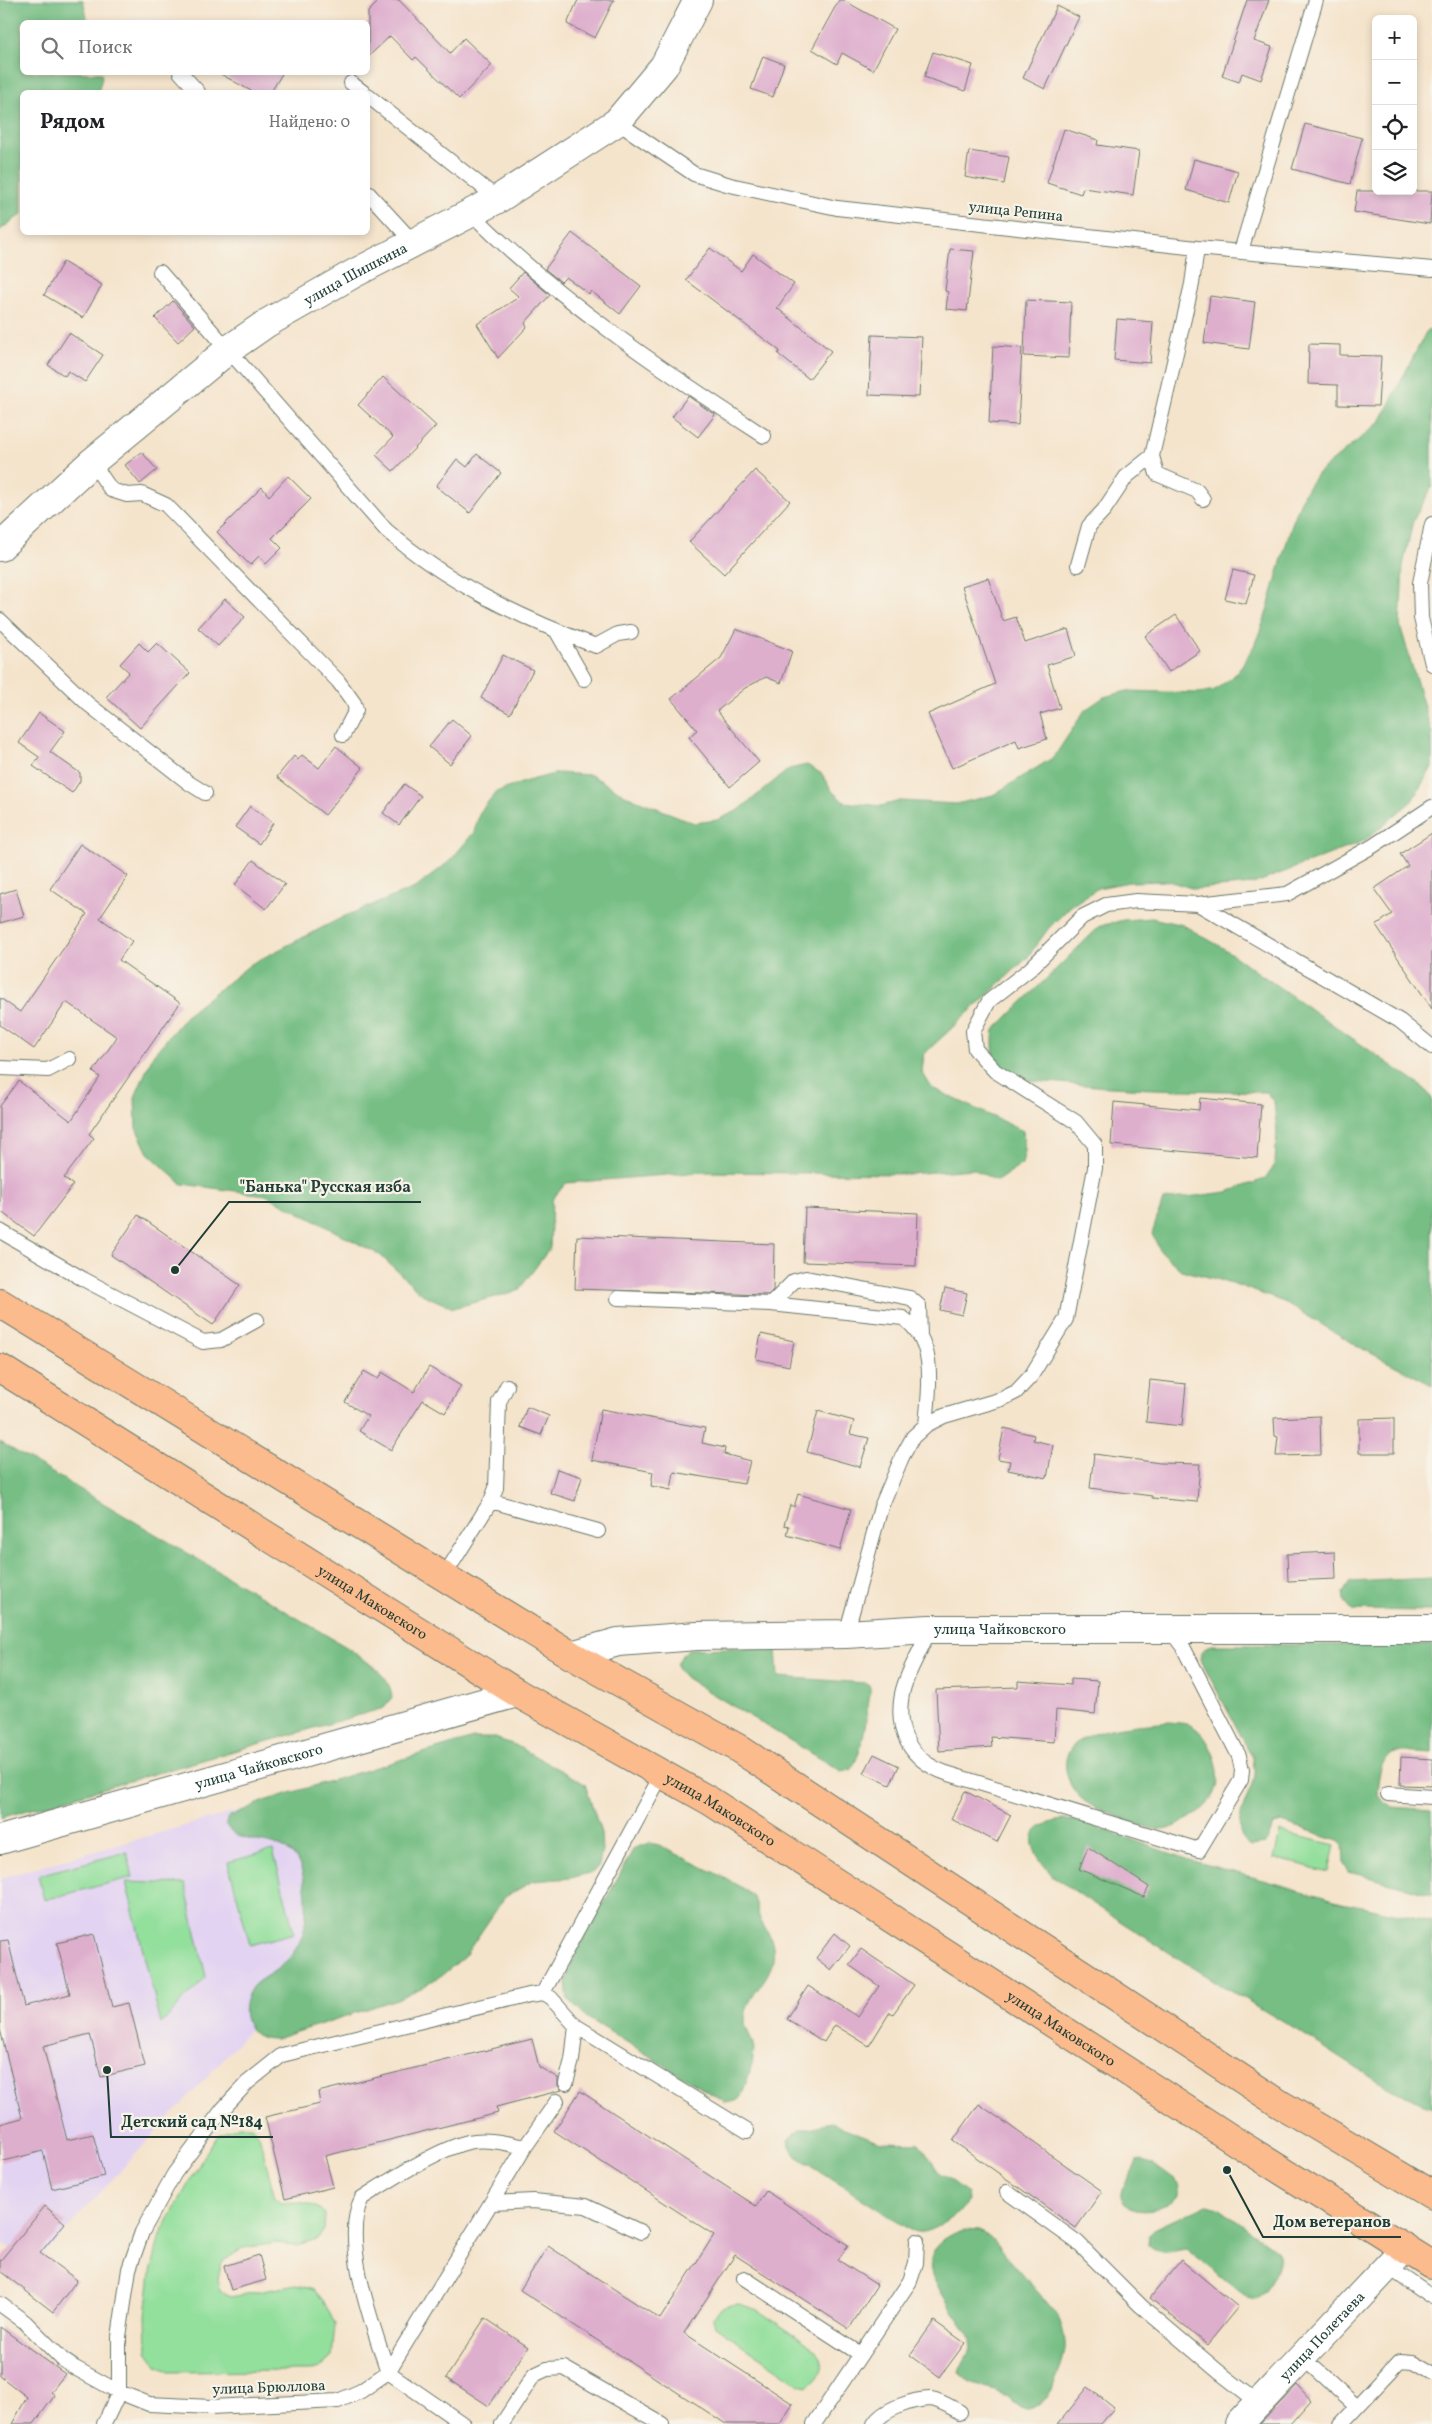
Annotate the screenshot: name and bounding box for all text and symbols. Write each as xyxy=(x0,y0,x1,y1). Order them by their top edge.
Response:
map controls xyxy=(1372,15,1417,195)
button: + xyxy=(1372,15,1417,60)
search box xyxy=(20,20,370,75)
icon: search xyxy=(38,34,66,62)
text: Поиск xyxy=(78,35,132,61)
button: − xyxy=(1372,60,1417,105)
button: locate xyxy=(1372,105,1417,150)
text: Рядом xyxy=(40,108,105,137)
text: Найдено: 0 xyxy=(269,112,350,134)
button: layers xyxy=(1372,150,1417,195)
street label: улица Репина xyxy=(968,197,1064,228)
street label: улица Шишкина xyxy=(300,239,412,312)
callout: "Банька" Русская изба xyxy=(229,1171,421,1202)
text: "Банька" Русская изба xyxy=(239,1177,411,1199)
street label: улица Маковского xyxy=(313,1561,431,1646)
street label: улица Чайковского xyxy=(934,1620,1066,1641)
street label: улица Чайковского xyxy=(193,1740,326,1796)
street label: улица Маковского xyxy=(660,1769,779,1853)
street label: улица Маковского xyxy=(1001,1986,1119,2073)
callout: Детский сад №184 xyxy=(111,2106,273,2137)
text: Детский сад №184 xyxy=(121,2112,263,2134)
callout: Дом ветеранов xyxy=(1263,2206,1401,2237)
text: Дом ветеранов xyxy=(1273,2212,1391,2234)
street label: улица Полетаева xyxy=(1276,2287,1371,2387)
street label: улица Брюллова xyxy=(212,2376,326,2401)

